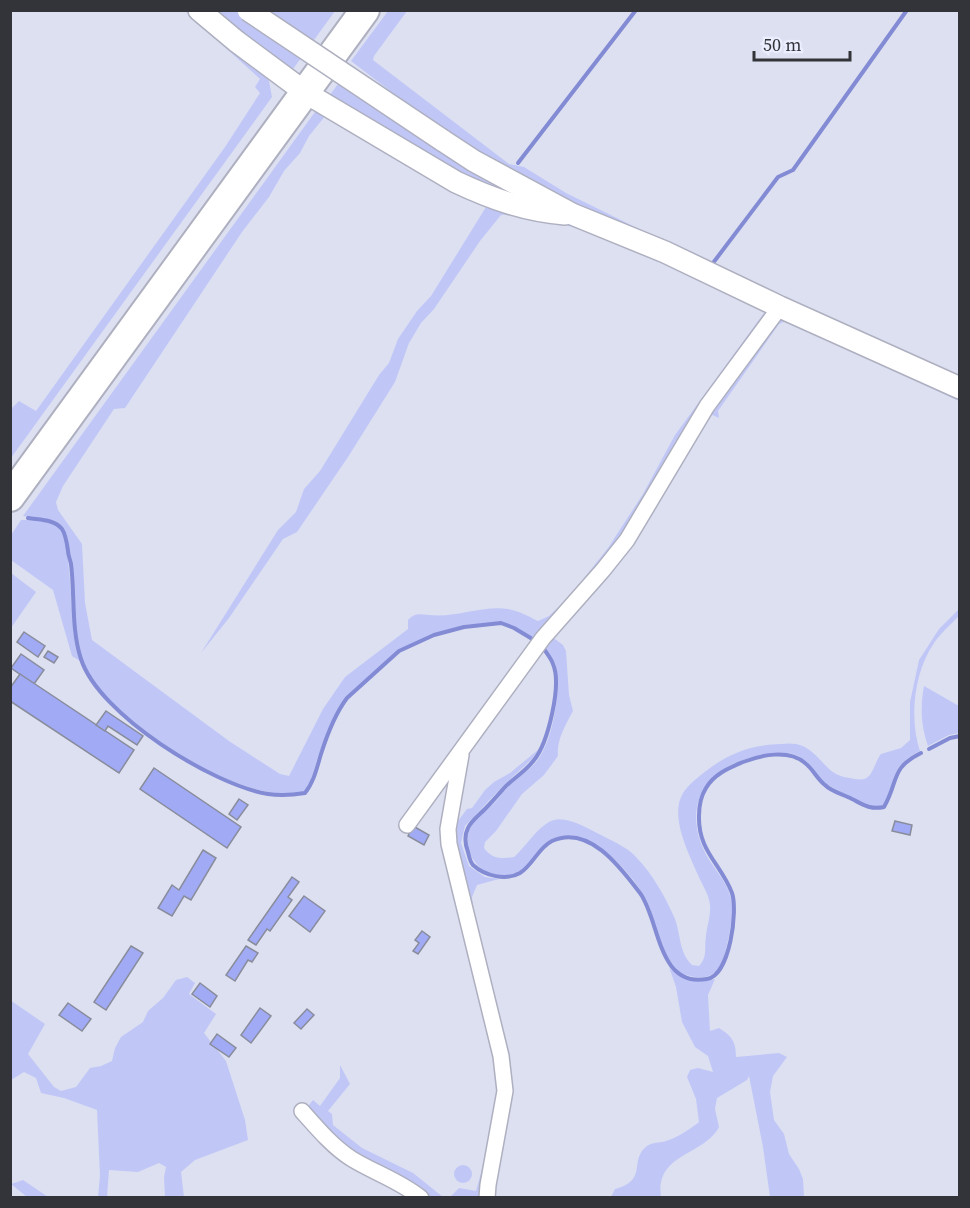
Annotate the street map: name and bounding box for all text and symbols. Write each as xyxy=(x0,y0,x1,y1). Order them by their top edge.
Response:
scale bar xyxy=(754,24,850,62)
text: 50 m xyxy=(763,32,801,57)

